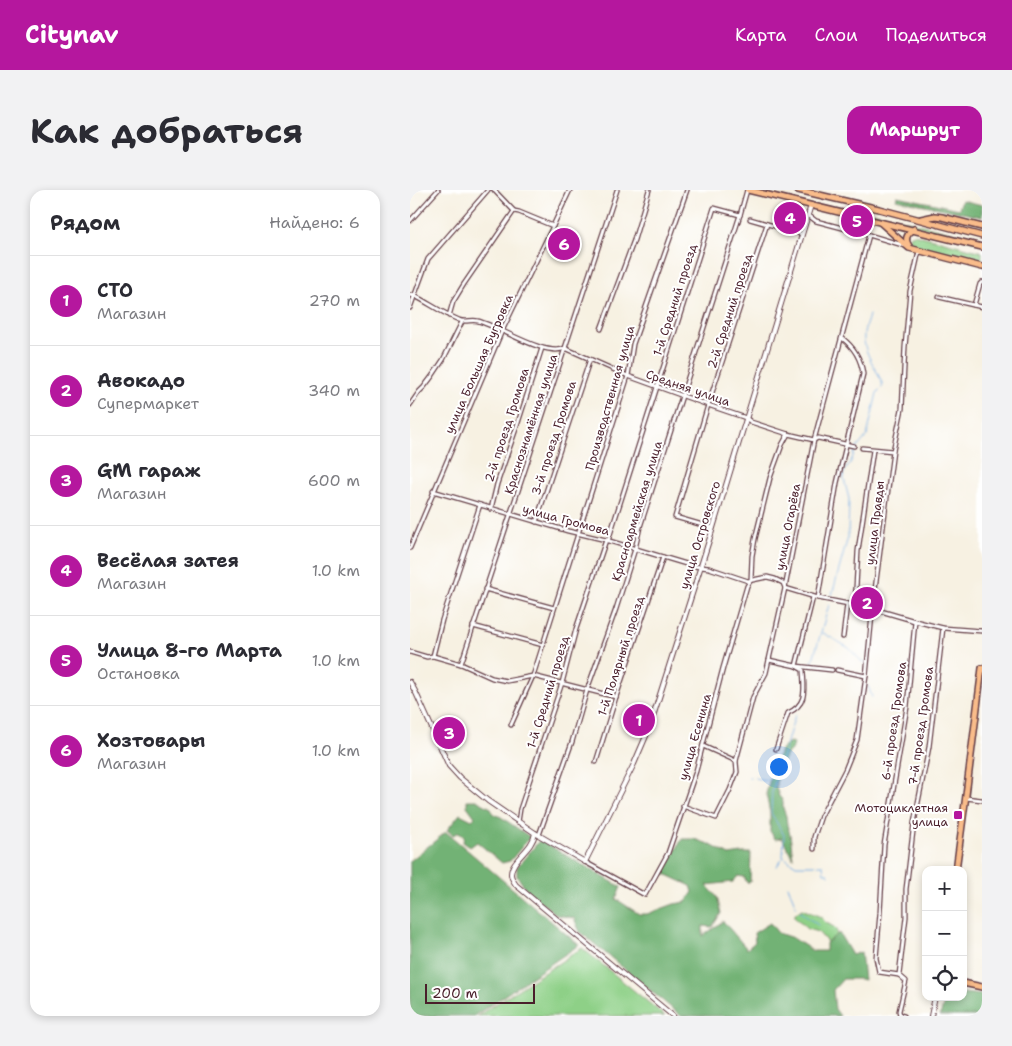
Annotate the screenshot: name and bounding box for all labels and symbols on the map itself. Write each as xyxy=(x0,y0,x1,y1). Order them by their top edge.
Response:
pin: 4 xyxy=(774,199,806,237)
pin: 5 xyxy=(841,202,873,240)
pin: 6 xyxy=(548,225,580,263)
street label: 1-й Средний проезд xyxy=(649,242,701,358)
street label: 2-й Средний проезд xyxy=(704,251,756,371)
street label: улица Большая Бугровка xyxy=(441,291,517,436)
street label: Производственная улица xyxy=(582,323,638,472)
street label: Краснознамённая улица xyxy=(501,351,561,496)
street label: 2-й проезд Громова xyxy=(481,365,533,484)
street label: Средняя улица xyxy=(644,366,733,410)
street label: 3-й проезд Громова xyxy=(528,378,580,497)
street label: Красноармейская улица xyxy=(608,438,666,583)
street label: улица Островского xyxy=(676,479,724,591)
street label: улица Правды xyxy=(862,480,888,566)
street label: улица Огарёва xyxy=(772,482,804,572)
street label: улица Громова xyxy=(521,501,612,539)
pin: 2 xyxy=(851,584,883,622)
street label: 1-й Полярный проезд xyxy=(594,594,648,718)
street label: 1-й Средний проезд xyxy=(523,633,573,750)
street label: 6-й проезд Громова xyxy=(878,660,910,781)
street label: 7-й проезд Громова xyxy=(905,665,937,786)
street label: улица Есенина xyxy=(675,691,715,782)
pin: 1 xyxy=(623,701,655,739)
pin: 3 xyxy=(433,714,465,752)
your location xyxy=(766,754,792,780)
place label: Мотоциклетная улица xyxy=(855,800,949,830)
marker: Мотоциклетная улица xyxy=(952,809,964,821)
scale bar xyxy=(425,981,535,1004)

